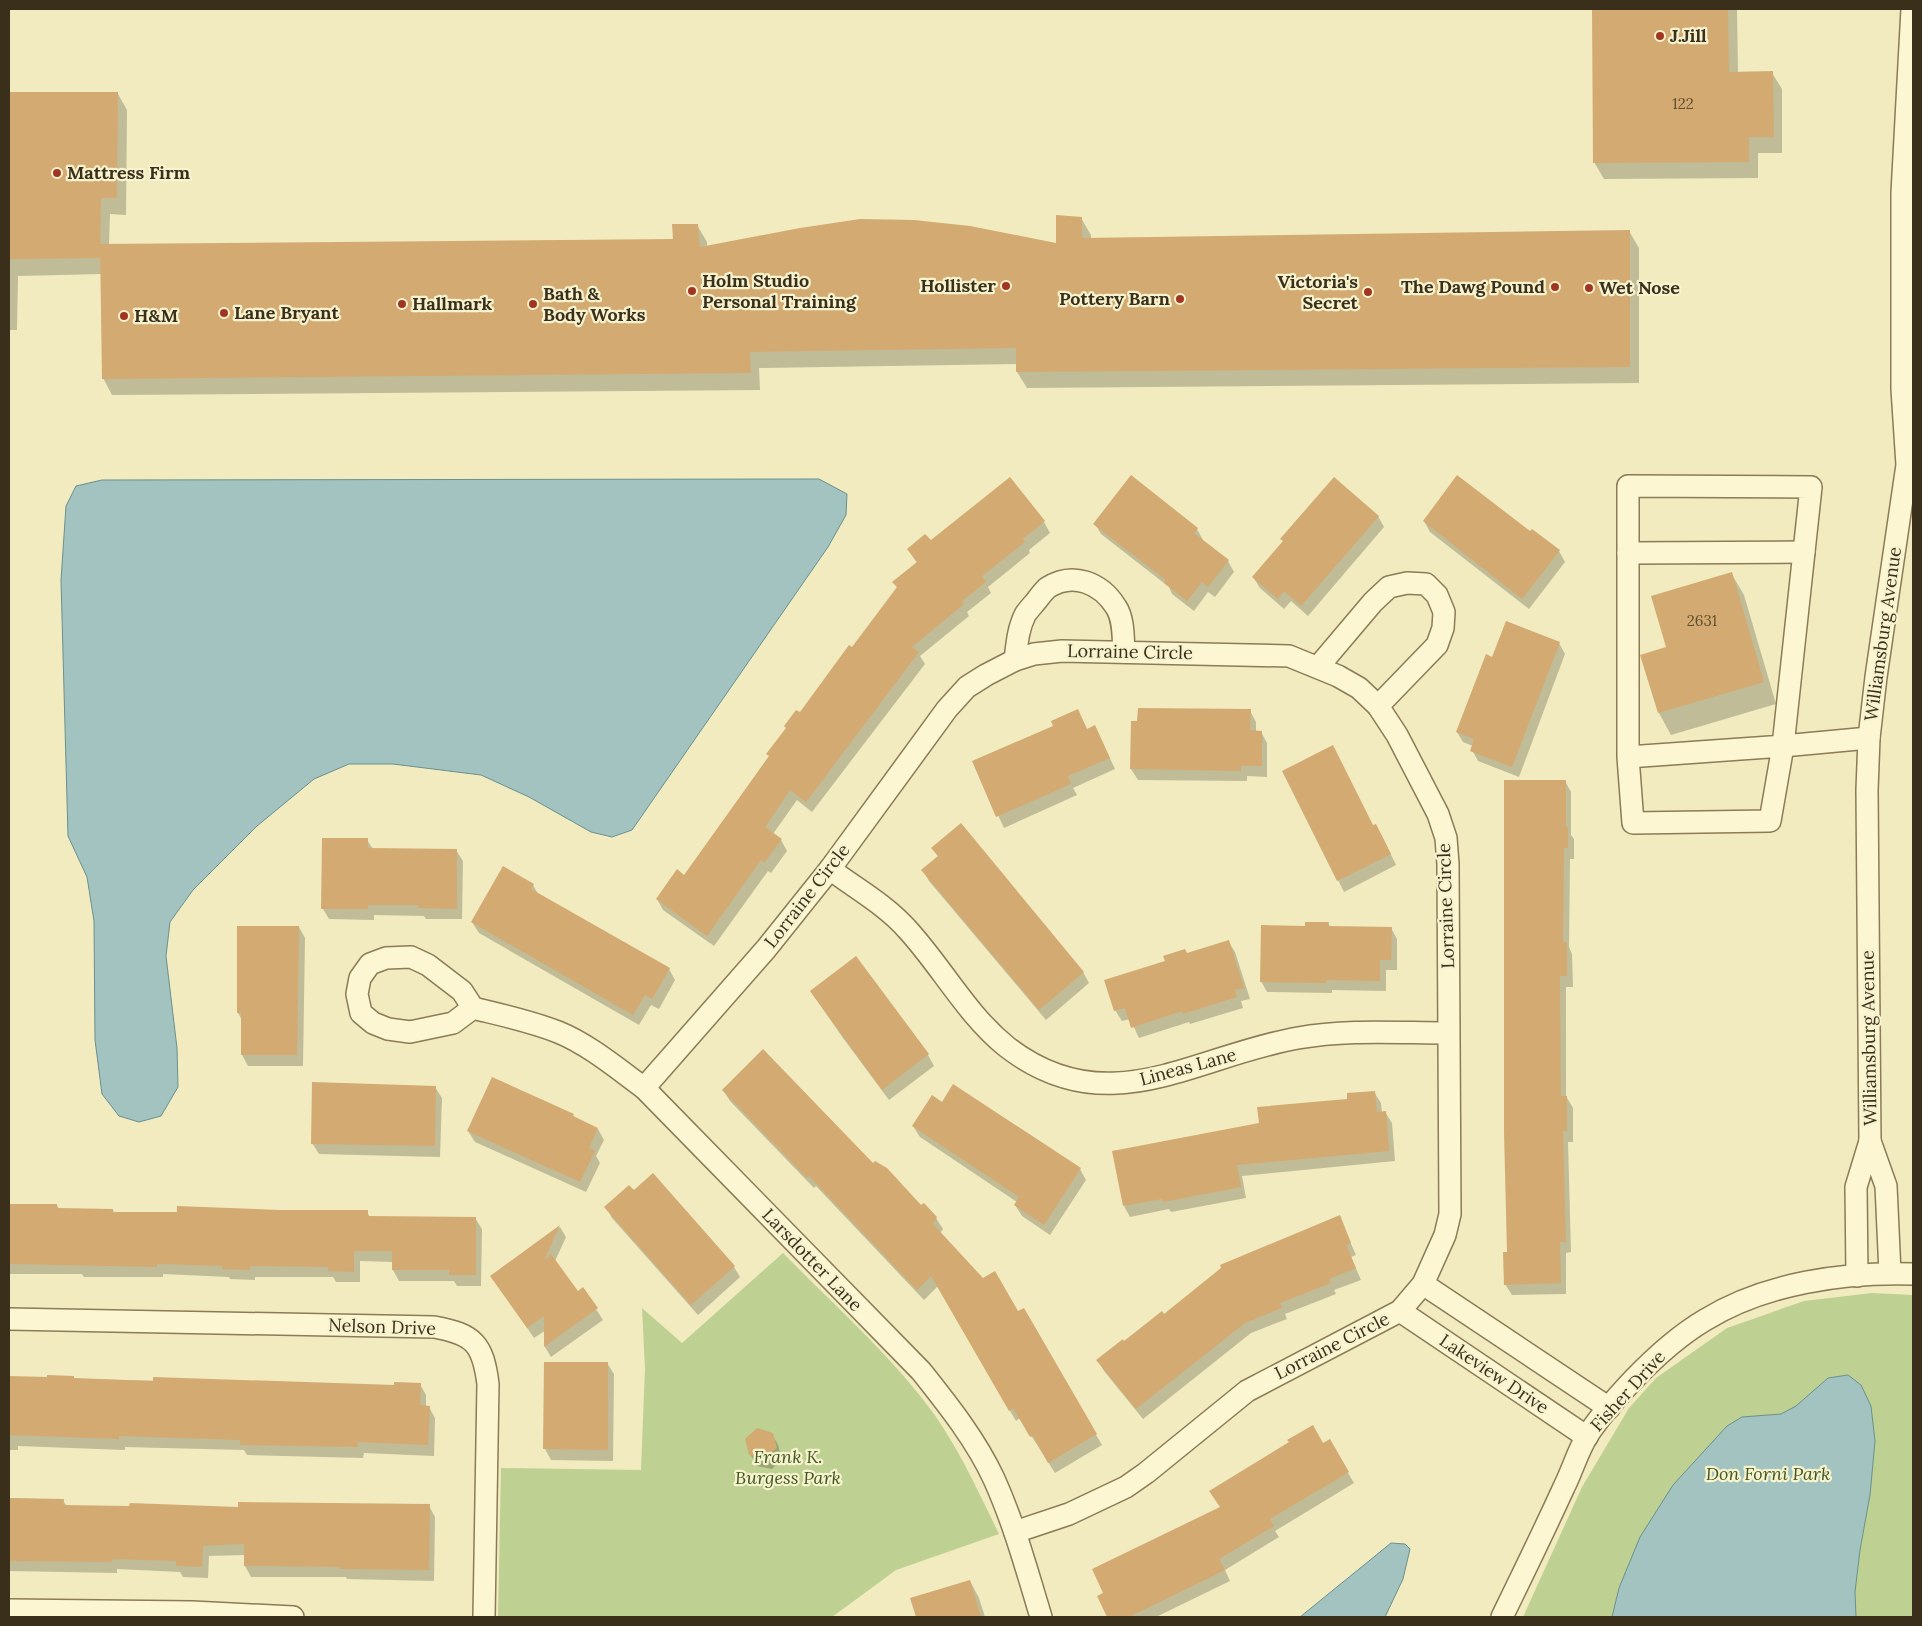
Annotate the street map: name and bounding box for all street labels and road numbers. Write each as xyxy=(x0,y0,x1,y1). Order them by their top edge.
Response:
street label: Williamsburg Avenue xyxy=(1859,545,1906,723)
street label: Lorraine Circle xyxy=(1067,639,1193,664)
street label: Lorraine Circle xyxy=(759,839,855,952)
street label: Lorraine Circle xyxy=(1432,843,1459,969)
street label: Williamsburg Avenue xyxy=(1855,950,1882,1126)
street label: Lineas Lane xyxy=(1137,1043,1239,1090)
street label: Larsdotter Lane xyxy=(757,1203,868,1316)
street label: Lorraine Circle xyxy=(1271,1307,1393,1384)
street label: Nelson Drive xyxy=(328,1313,436,1340)
street label: Lakeview Drive xyxy=(1435,1328,1554,1419)
street label: Fisher Drive xyxy=(1585,1345,1670,1436)

